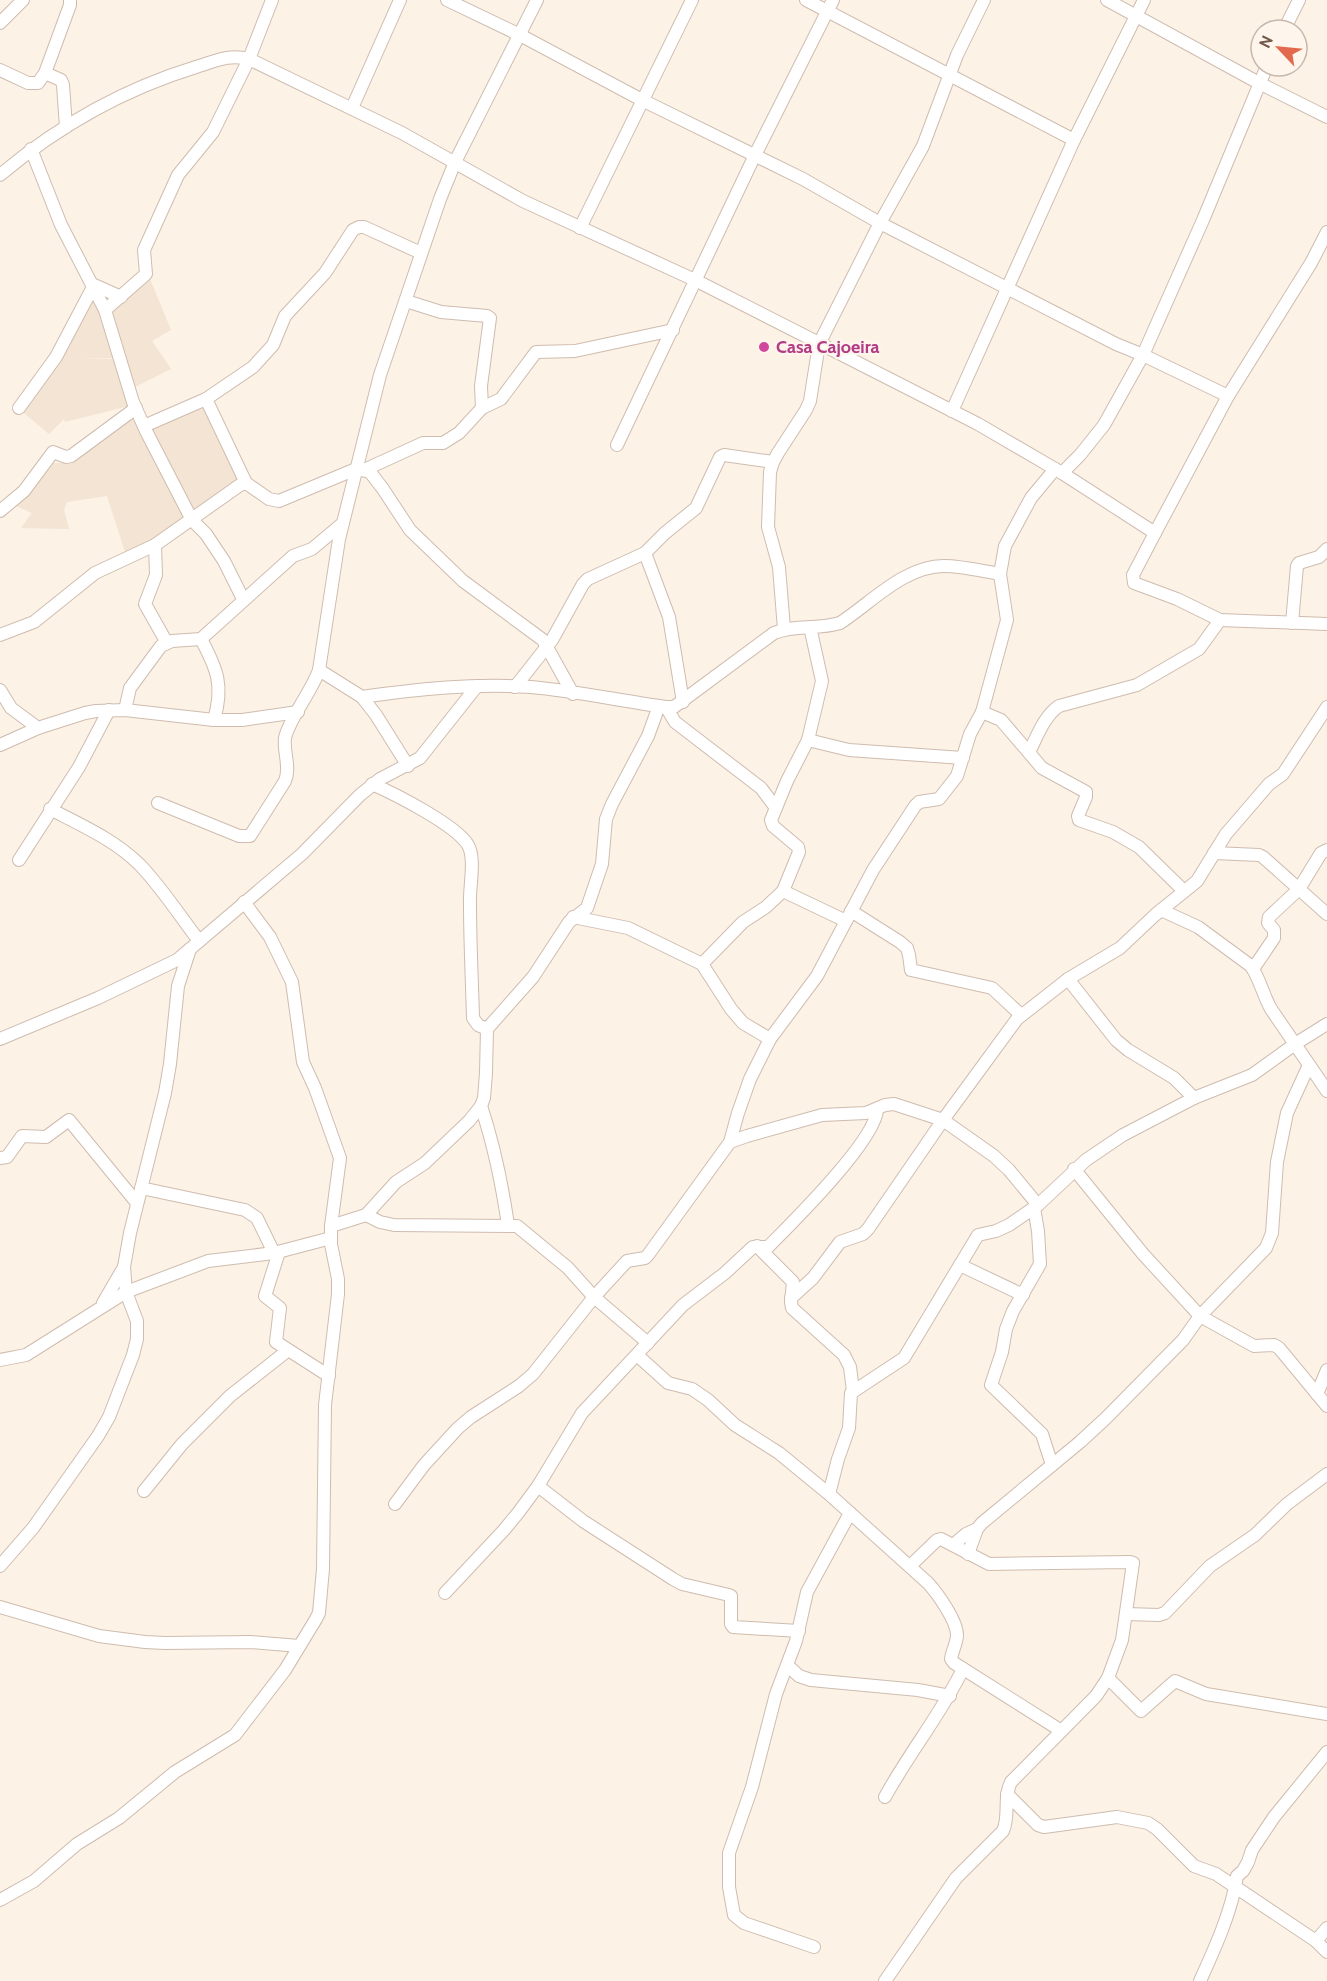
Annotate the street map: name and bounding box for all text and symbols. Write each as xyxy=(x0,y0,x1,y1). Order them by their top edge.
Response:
north arrow xyxy=(1249,18,1309,78)
text: N xyxy=(1255,32,1277,51)
place label: Casa Cajoeira xyxy=(776,336,879,358)
marker: Casa Cajoeira xyxy=(757,340,771,354)

